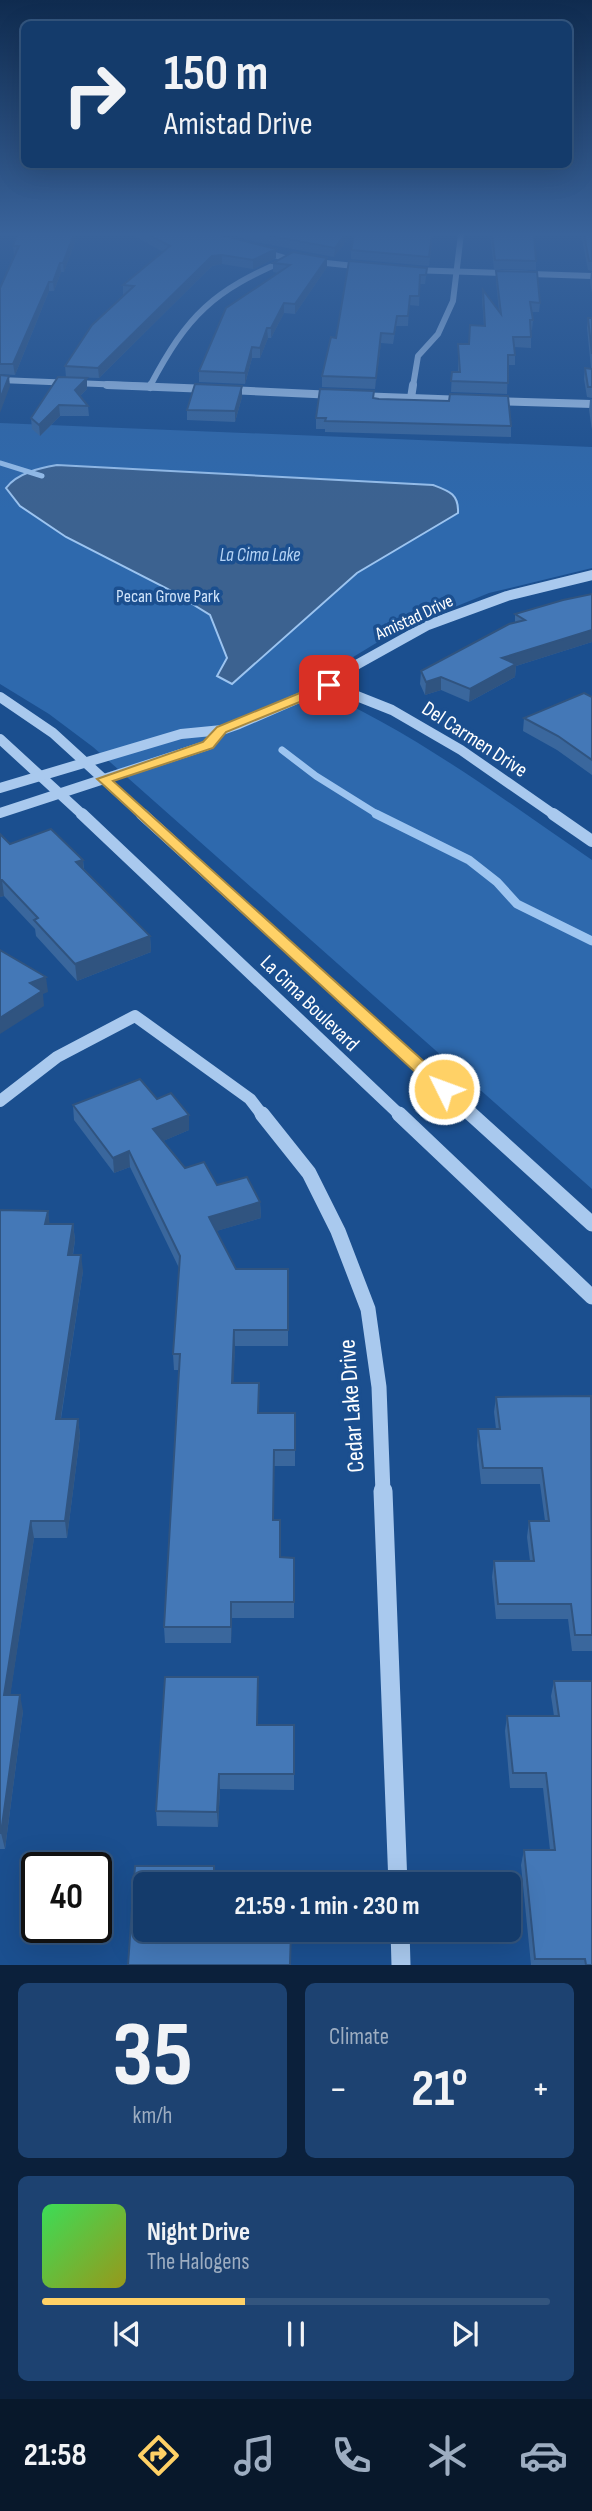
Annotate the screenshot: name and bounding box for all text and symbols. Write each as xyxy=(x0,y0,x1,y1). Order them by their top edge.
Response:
text: 150 m xyxy=(164,45,268,104)
icon: right xyxy=(49,49,140,140)
text: Amistad Drive xyxy=(164,105,313,144)
water label: La Cima Lake xyxy=(219,544,301,567)
park label: Pecan Grove Park xyxy=(116,586,220,607)
street label: Amistad Drive xyxy=(371,590,457,645)
pin xyxy=(299,655,359,715)
icon: arrive xyxy=(310,666,348,704)
street label: Del Carmen Drive xyxy=(417,696,532,783)
street label: La Cima Boulevard xyxy=(255,950,364,1057)
position arrow xyxy=(407,1052,481,1126)
street label: Cedar Lake Drive xyxy=(332,1338,371,1473)
speed limit sign: 40 xyxy=(21,1852,112,1943)
text: 21:59 · 1 min · 230 m xyxy=(235,1891,419,1922)
text: 35 xyxy=(112,2002,193,2111)
text: Climate xyxy=(329,2023,389,2051)
text: 21° xyxy=(411,2058,468,2121)
text: − xyxy=(329,2067,348,2112)
text: + xyxy=(531,2067,550,2112)
text: km/h xyxy=(133,2102,172,2130)
text: Night Drive xyxy=(147,2217,250,2248)
text: The Halogens xyxy=(147,2248,250,2276)
icon: previous xyxy=(108,2315,146,2353)
icon: pause xyxy=(277,2315,315,2353)
icon: next xyxy=(446,2315,484,2353)
icon: directions xyxy=(134,2431,183,2480)
icon: music xyxy=(230,2431,279,2480)
icon: phone xyxy=(327,2431,376,2480)
icon: climate xyxy=(423,2431,472,2480)
icon: car xyxy=(519,2431,568,2480)
text: 21:58 xyxy=(24,2436,87,2475)

